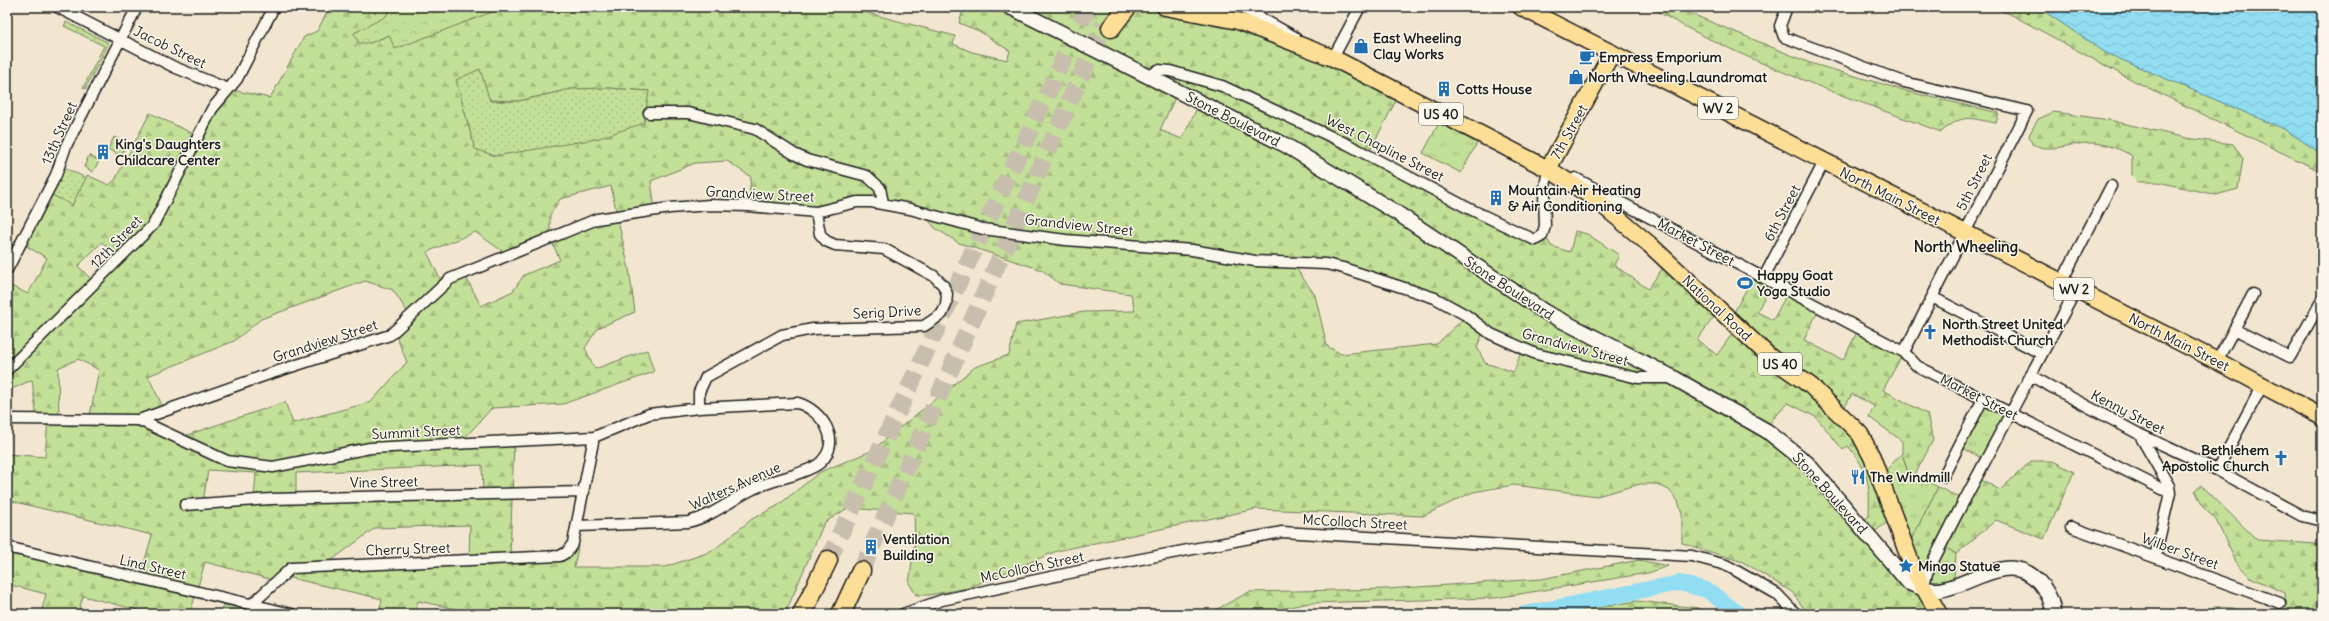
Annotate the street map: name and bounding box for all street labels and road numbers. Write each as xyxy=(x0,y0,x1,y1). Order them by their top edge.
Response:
street label: Jacob Street xyxy=(131,22,209,72)
street label: Stone Boulevard xyxy=(1183,87,1283,151)
road number: WV 2 xyxy=(1698,97,1738,119)
street label: 13th Street xyxy=(37,98,81,167)
street label: 7th Street xyxy=(1546,101,1592,163)
road number: US 40 xyxy=(1419,103,1463,125)
street label: West Chapline Street xyxy=(1323,110,1447,186)
street label: 5th Street xyxy=(1952,150,1996,214)
street label: North Main Street xyxy=(1837,163,1944,229)
street label: 6th Street xyxy=(1760,181,1805,244)
street label: Grandview Street xyxy=(705,182,815,206)
street label: Grandview Street xyxy=(1024,210,1135,240)
street label: 12th Street xyxy=(86,212,146,272)
street label: Market Street xyxy=(1654,214,1738,270)
street label: Stone Boulevard xyxy=(1461,252,1557,324)
street label: National Road xyxy=(1678,271,1756,345)
road number: WV 2 xyxy=(2054,278,2094,300)
street label: Serig Drive xyxy=(852,301,922,323)
street label: North Main Street xyxy=(2126,309,2233,375)
street label: Grandview Street xyxy=(270,315,380,366)
street label: Grandview Street xyxy=(1520,324,1630,370)
road number: US 40 xyxy=(1758,353,1802,375)
street label: Market Street xyxy=(1937,370,2021,424)
street label: Kenny Street xyxy=(2088,386,2168,438)
street label: Summit Street xyxy=(371,421,461,443)
street label: Stone Boulevard xyxy=(1789,449,1871,537)
street label: Walters Avenue xyxy=(687,458,783,514)
street label: Vine Street xyxy=(350,472,419,492)
street label: McColloch Street xyxy=(1302,510,1408,534)
street label: Wilber Street xyxy=(2139,529,2221,573)
street label: Cherry Street xyxy=(365,539,451,559)
street label: McColloch Street xyxy=(979,547,1086,587)
street label: Lind Street xyxy=(118,551,188,583)

